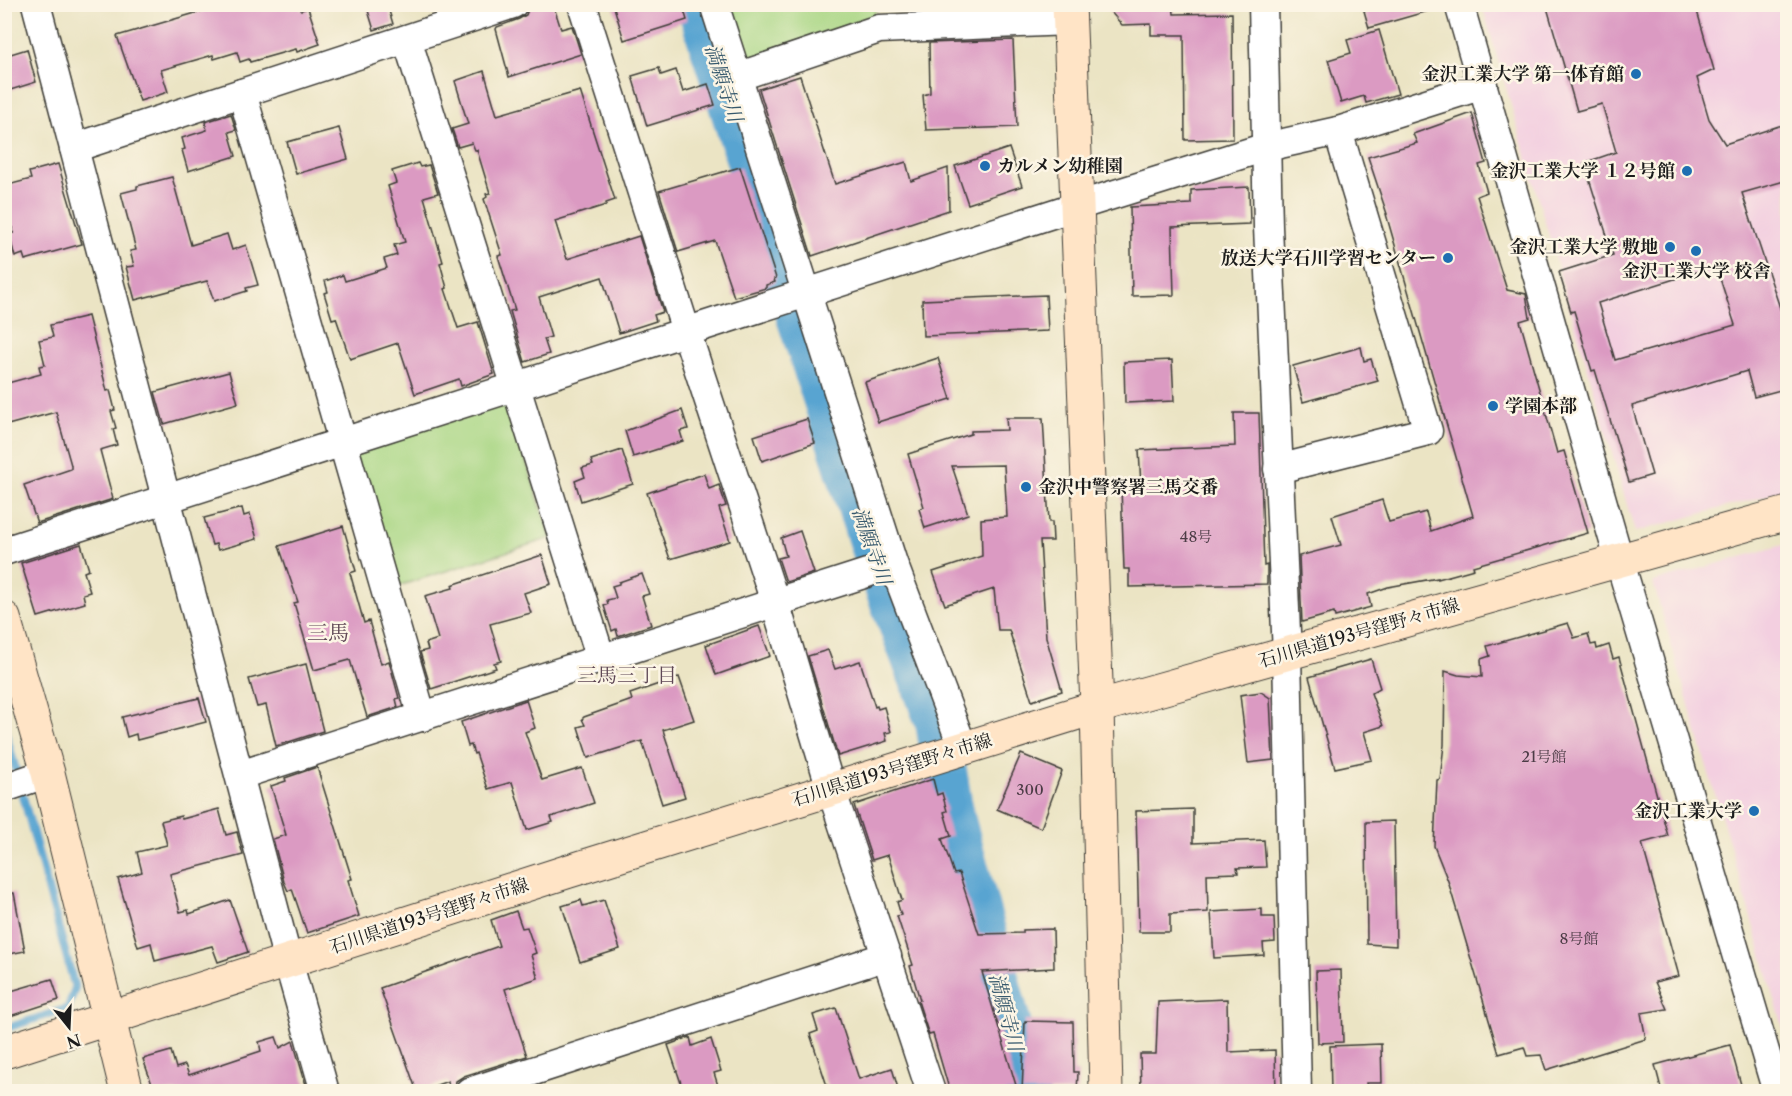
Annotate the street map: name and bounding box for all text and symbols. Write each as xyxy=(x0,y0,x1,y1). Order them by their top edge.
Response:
water label: 満願寺川 xyxy=(700,41,748,127)
place label: 金沢工業大学 第一体育館 xyxy=(1421,63,1624,85)
marker: 金沢工業大学 第一体育館 xyxy=(1629,67,1643,81)
place label: カルメン幼稚園 xyxy=(997,155,1122,177)
marker: カルメン幼稚園 xyxy=(978,159,992,173)
place label: 金沢工業大学 １２号館 xyxy=(1490,160,1675,182)
marker: 金沢工業大学 １２号館 xyxy=(1680,164,1694,178)
place label: 金沢工業大学 敷地 xyxy=(1509,236,1658,258)
marker: 金沢工業大学 敷地 xyxy=(1663,240,1677,254)
marker: 金沢工業大学 校舎 xyxy=(1689,244,1703,258)
place label: 放送大学石川学習センター xyxy=(1221,247,1436,269)
marker: 放送大学石川学習センター xyxy=(1441,251,1455,265)
place label: 金沢工業大学 校舎 xyxy=(1622,260,1770,282)
place label: 学園本部 xyxy=(1505,395,1577,417)
marker: 学園本部 xyxy=(1486,399,1500,413)
place label: 金沢中警察署三馬交番 xyxy=(1038,476,1218,498)
marker: 金沢中警察署三馬交番 xyxy=(1019,480,1033,494)
water label: 満願寺川 xyxy=(848,504,897,590)
house number: 48号 xyxy=(1180,527,1212,546)
street label: 石川県道193号窪野々市線 xyxy=(1256,594,1462,672)
district label: 三馬 xyxy=(307,620,349,645)
district label: 三馬三丁目 xyxy=(577,663,677,687)
street label: 石川県道193号窪野々市線 xyxy=(789,729,995,811)
house number: 21号館 xyxy=(1522,747,1566,766)
house number: 300 xyxy=(1016,780,1044,799)
place label: 金沢工業大学 xyxy=(1634,800,1742,822)
marker: 金沢工業大学 xyxy=(1747,804,1761,818)
street label: 石川県道193号窪野々市線 xyxy=(327,873,531,959)
house number: 8号館 xyxy=(1560,929,1598,948)
water label: 満願寺川 xyxy=(984,970,1028,1056)
north arrow xyxy=(39,997,99,1057)
text: N xyxy=(64,1030,83,1053)

